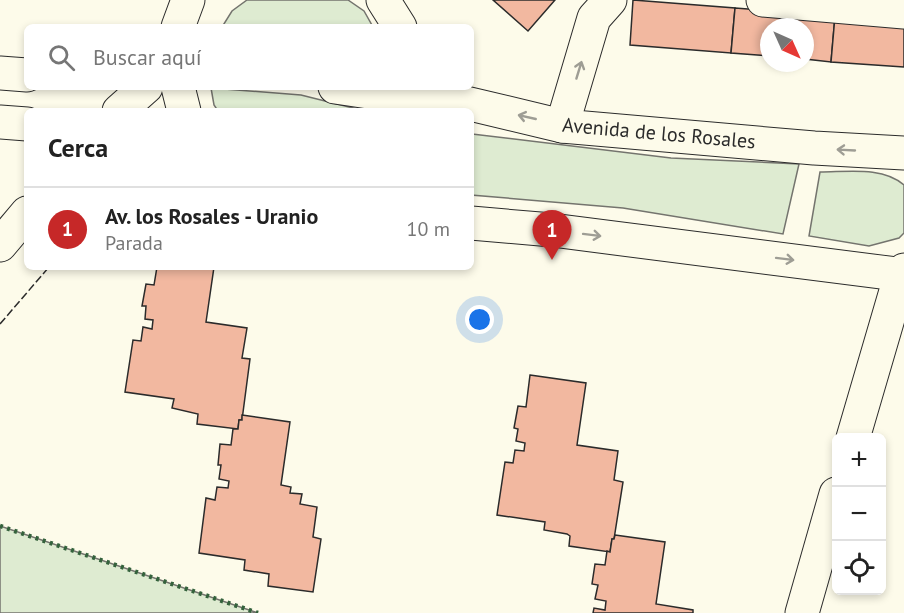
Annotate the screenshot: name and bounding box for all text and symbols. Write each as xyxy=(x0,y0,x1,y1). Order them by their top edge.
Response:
north arrow xyxy=(760,18,814,72)
search box xyxy=(24,24,474,90)
icon: search xyxy=(45,41,78,74)
text: Buscar aquí xyxy=(93,43,202,71)
one-way arrow xyxy=(574,60,585,79)
one-way arrow xyxy=(517,111,536,123)
street label: Avenida de los Rosales xyxy=(561,112,757,154)
text: Cerca xyxy=(48,131,108,164)
one-way arrow xyxy=(836,145,856,156)
text: Av. los Rosales - Uranio xyxy=(105,202,318,230)
pin: 1 xyxy=(532,210,572,260)
text: 1 xyxy=(62,216,73,242)
text: 10 m xyxy=(407,216,450,242)
text: Parada xyxy=(105,230,163,256)
one-way arrow xyxy=(581,230,601,241)
one-way arrow xyxy=(775,254,795,265)
your location xyxy=(465,305,494,334)
map controls xyxy=(832,433,886,595)
button: + xyxy=(832,433,886,487)
button: − xyxy=(832,487,886,541)
button: locate xyxy=(832,541,886,595)

